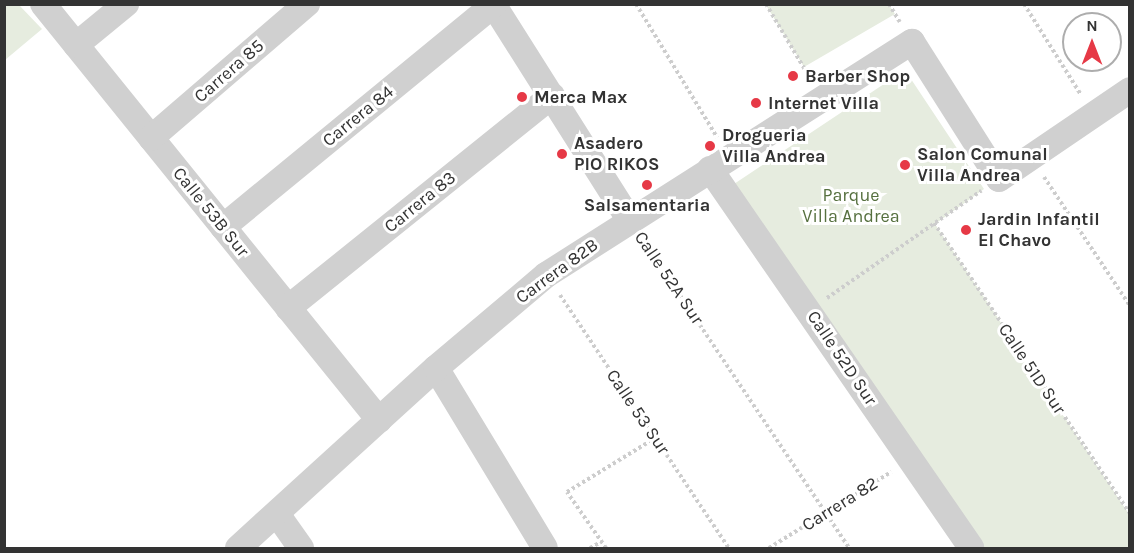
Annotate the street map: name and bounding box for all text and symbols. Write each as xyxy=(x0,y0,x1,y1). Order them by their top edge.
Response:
north arrow xyxy=(1062,12,1122,72)
text: N xyxy=(1086,16,1098,35)
street label: Carrera 85 xyxy=(190,35,268,107)
place label: Barber Shop xyxy=(805,65,910,87)
marker: Barber Shop xyxy=(786,69,800,83)
street label: Carrera 84 xyxy=(318,81,398,151)
place label: Merca Max xyxy=(534,86,627,108)
marker: Merca Max xyxy=(515,90,529,104)
place label: Internet Villa xyxy=(768,92,879,114)
marker: Internet Villa xyxy=(749,96,763,110)
place label: Drogueria Villa Andrea xyxy=(722,125,825,168)
place label: Asadero PIO RIKOS xyxy=(574,133,659,176)
marker: Drogueria Villa Andrea xyxy=(703,139,717,153)
place label: Salon Comunal Villa Andrea xyxy=(917,144,1048,186)
marker: Asadero PIO RIKOS xyxy=(555,147,569,161)
marker: Salon Comunal Villa Andrea xyxy=(898,158,912,172)
street label: Calle 53B Sur xyxy=(168,163,254,261)
street label: Carrera 83 xyxy=(380,167,460,237)
marker: Salsamentaria xyxy=(640,178,654,192)
park label: Parque Villa Andrea xyxy=(802,185,900,228)
place label: Salsamentaria xyxy=(584,194,710,216)
place label: Jardin Infantil El Chavo xyxy=(978,209,1100,252)
marker: Jardin Infantil El Chavo xyxy=(959,223,973,237)
street label: Calle 52A Sur xyxy=(630,227,708,329)
street label: Carrera 82B xyxy=(512,234,602,308)
street label: Calle 52D Sur xyxy=(802,307,882,409)
street label: Calle 51D Sur xyxy=(994,319,1070,419)
street label: Calle 53 Sur xyxy=(602,365,674,459)
street label: Carrera 82 xyxy=(798,472,882,536)

